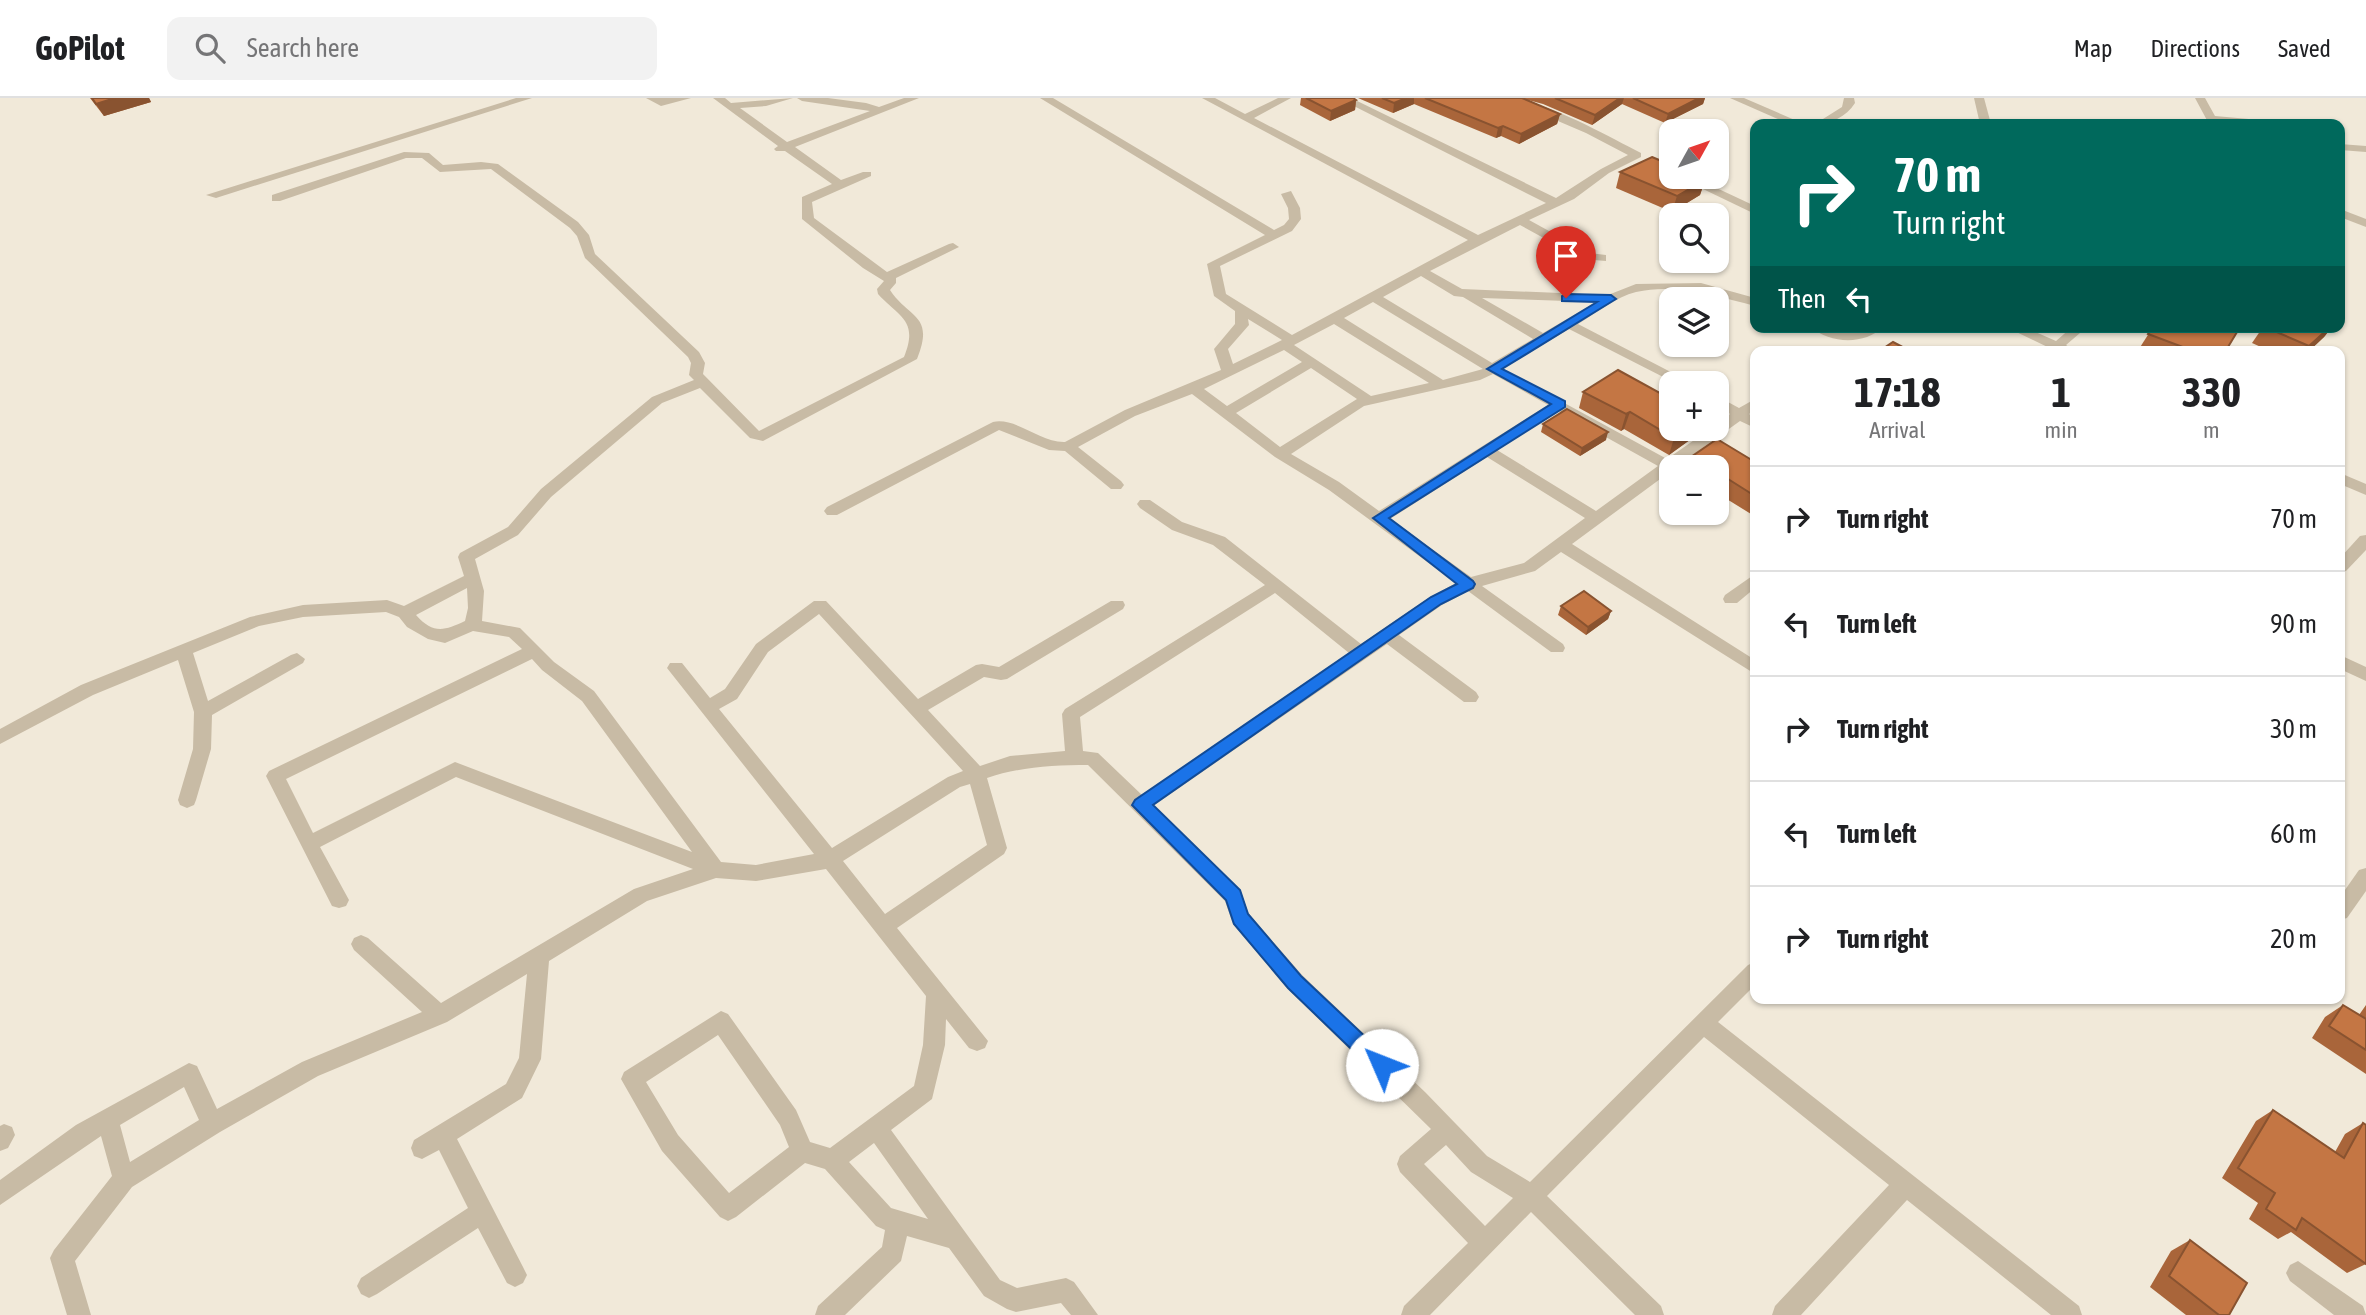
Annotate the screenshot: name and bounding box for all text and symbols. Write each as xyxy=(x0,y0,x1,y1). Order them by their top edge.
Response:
search box xyxy=(167,17,657,80)
text: GoPilot xyxy=(35,29,125,67)
icon: search xyxy=(191,29,229,67)
text: Search here xyxy=(247,33,359,63)
text: Map xyxy=(2074,35,2112,62)
text: Directions xyxy=(2150,35,2240,62)
text: Saved xyxy=(2278,35,2331,62)
north arrow xyxy=(1659,119,1729,189)
map controls xyxy=(1659,119,1729,525)
text: 70 m xyxy=(1893,146,1981,202)
icon: right xyxy=(1778,147,1869,238)
button: search xyxy=(1659,203,1729,273)
text: Turn right xyxy=(1893,204,2006,241)
pin xyxy=(1536,226,1596,298)
icon: arrive xyxy=(1547,237,1585,275)
icon: left xyxy=(1840,280,1878,318)
text: Then xyxy=(1778,284,1826,314)
button: layers xyxy=(1659,287,1729,357)
text: 17:18 xyxy=(1854,368,1941,416)
text: 1 xyxy=(2051,368,2071,416)
text: 330 xyxy=(2182,368,2241,416)
button: + xyxy=(1659,371,1729,441)
text: Arrival xyxy=(1869,417,1925,443)
text: min xyxy=(2045,417,2078,443)
text: m xyxy=(2203,417,2220,443)
button: − xyxy=(1659,455,1729,525)
icon: right xyxy=(1778,500,1816,538)
text: Turn right xyxy=(1837,504,1928,534)
text: 70 m xyxy=(2270,504,2317,534)
icon: left xyxy=(1778,605,1816,643)
text: Turn left xyxy=(1837,609,1917,639)
text: 90 m xyxy=(2270,609,2317,639)
icon: right xyxy=(1778,710,1816,748)
text: Turn right xyxy=(1837,714,1928,744)
text: 30 m xyxy=(2270,714,2317,744)
icon: left xyxy=(1778,815,1816,853)
text: Turn left xyxy=(1837,819,1917,849)
text: 60 m xyxy=(2270,819,2317,849)
icon: right xyxy=(1778,920,1816,958)
text: Turn right xyxy=(1837,924,1928,954)
text: 20 m xyxy=(2270,924,2317,954)
position arrow xyxy=(1345,1028,1419,1102)

